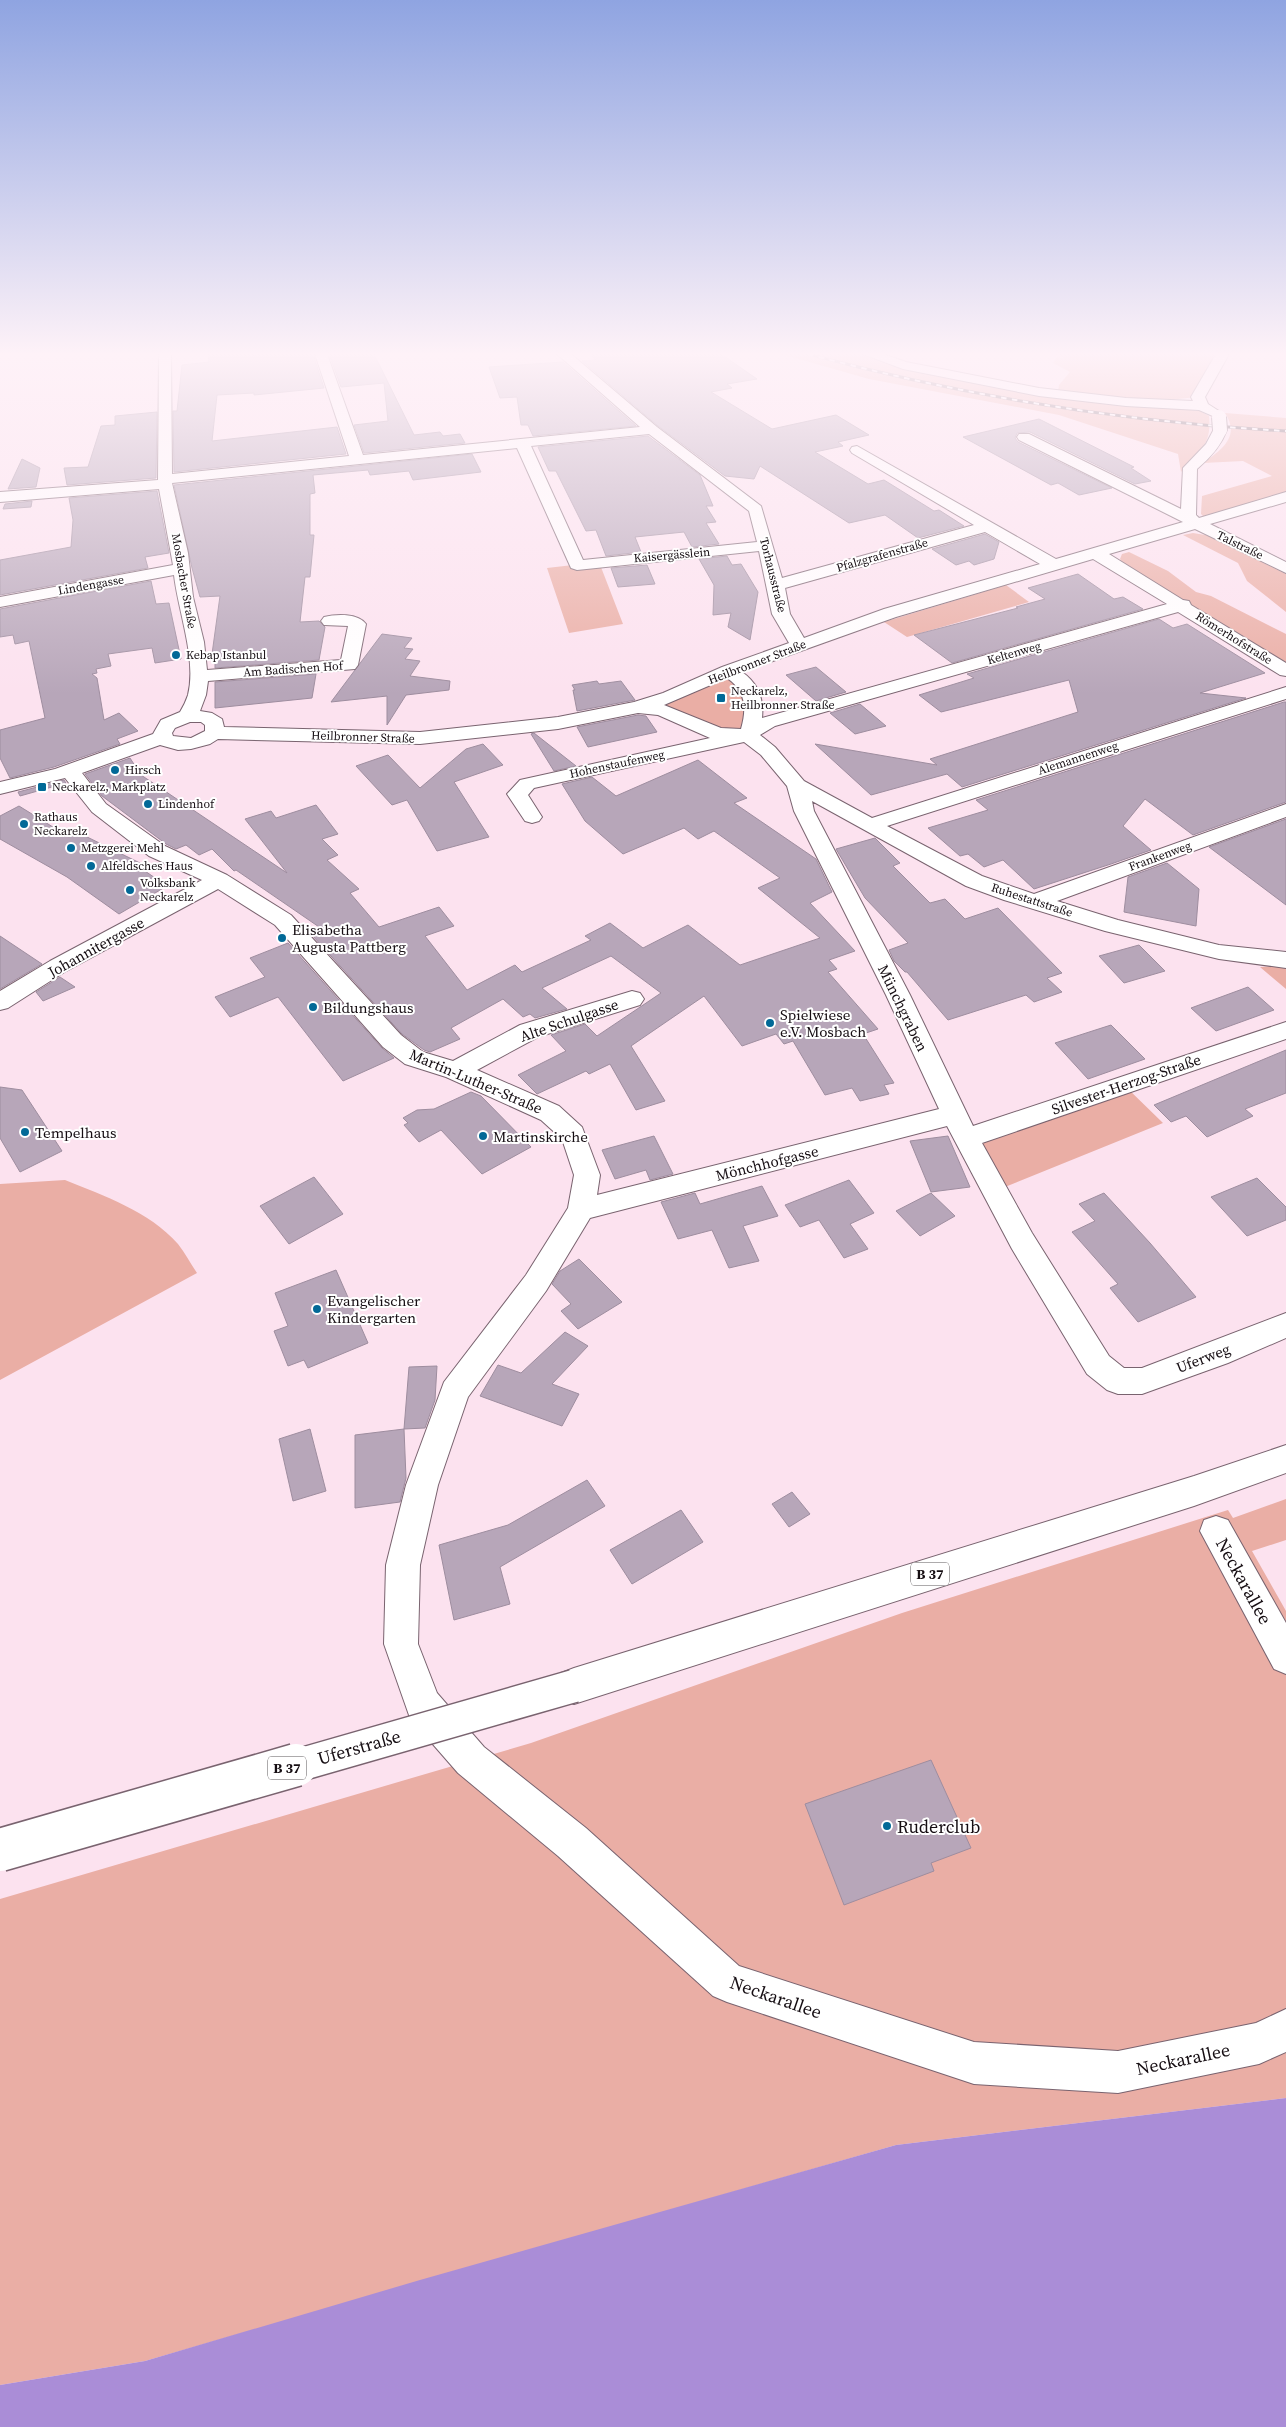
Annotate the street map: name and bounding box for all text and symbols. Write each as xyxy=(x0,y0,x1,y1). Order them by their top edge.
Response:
street label: Talstraße xyxy=(1214,527,1266,563)
street label: Mosbacher Straße xyxy=(168,532,200,630)
street label: Pfalzgrafenstraße xyxy=(834,534,930,576)
street label: Torhausstraße xyxy=(756,536,790,614)
street label: Kaisergässlein xyxy=(633,544,711,566)
street label: Lindengasse xyxy=(57,571,125,599)
street label: Römerhofstraße xyxy=(1193,608,1275,668)
street label: Heilbronner Straße xyxy=(706,636,808,688)
street label: Keltenweg xyxy=(985,638,1043,668)
place label: Kebap Istanbul xyxy=(186,647,267,663)
marker: Kebap Istanbul xyxy=(170,649,182,661)
street label: Am Badischen Hof xyxy=(243,657,345,680)
place label: Neckarelz, Heilbronner Straße xyxy=(731,683,835,713)
marker: Neckarelz, Heilbronner Straße xyxy=(715,692,727,704)
street label: Heilbronner Straße xyxy=(311,727,415,747)
street label: Alemannenweg xyxy=(1036,738,1120,778)
street label: Hohenstaufenweg xyxy=(568,746,666,782)
place label: Hirsch xyxy=(125,762,161,778)
marker: Hirsch xyxy=(109,764,121,776)
place label: Neckarelz, Markplatz xyxy=(52,779,166,795)
marker: Neckarelz, Markplatz xyxy=(36,781,48,793)
place label: Lindenhof xyxy=(158,796,216,812)
marker: Lindenhof xyxy=(142,798,154,810)
place label: Rathaus Neckarelz xyxy=(34,809,88,839)
marker: Rathaus Neckarelz xyxy=(18,818,30,830)
street label: Frankenweg xyxy=(1126,837,1194,875)
place label: Metzgerei Mehl xyxy=(81,840,165,856)
marker: Metzgerei Mehl xyxy=(65,842,77,854)
place label: Alfeldsches Haus xyxy=(101,858,193,874)
marker: Alfeldsches Haus xyxy=(85,860,97,872)
place label: Volksbank Neckarelz xyxy=(140,875,196,905)
street label: Ruhestattstraße xyxy=(989,879,1075,921)
marker: Volksbank Neckarelz xyxy=(124,884,136,896)
street label: Johannitergasse xyxy=(43,912,148,983)
place label: Elisabetha Augusta Pattberg xyxy=(292,919,406,957)
marker: Elisabetha Augusta Pattberg xyxy=(276,932,288,944)
street label: Münchgraben xyxy=(873,961,933,1055)
street label: Alte Schulgasse xyxy=(517,993,621,1047)
place label: Bildungshaus xyxy=(323,997,414,1018)
marker: Bildungshaus xyxy=(307,1001,319,1013)
place label: Spielwiese e.V. Mosbach xyxy=(780,1004,866,1042)
marker: Spielwiese e.V. Mosbach xyxy=(764,1017,776,1029)
street label: Martin-Luther-Straße xyxy=(406,1043,546,1119)
street label: Silvester-Herzog-Straße xyxy=(1048,1048,1204,1119)
place label: Tempelhaus xyxy=(35,1122,117,1143)
marker: Tempelhaus xyxy=(19,1126,31,1138)
place label: Martinskirche xyxy=(493,1126,588,1147)
marker: Martinskirche xyxy=(477,1130,489,1142)
street label: Mönchhofgasse xyxy=(713,1140,821,1186)
place label: Evangelischer Kindergarten xyxy=(327,1290,421,1328)
marker: Evangelischer Kindergarten xyxy=(311,1303,323,1315)
street label: Uferweg xyxy=(1173,1338,1233,1378)
street label: Neckarallee xyxy=(1210,1533,1278,1629)
road number: B 37 xyxy=(911,1562,949,1586)
street label: Uferstraße xyxy=(314,1723,404,1771)
road number: B 37 xyxy=(268,1756,306,1780)
place label: Ruderclub xyxy=(897,1814,980,1839)
marker: Ruderclub xyxy=(881,1820,893,1832)
street label: Neckarallee xyxy=(727,1970,825,2024)
street label: Neckarallee xyxy=(1134,2037,1232,2081)

